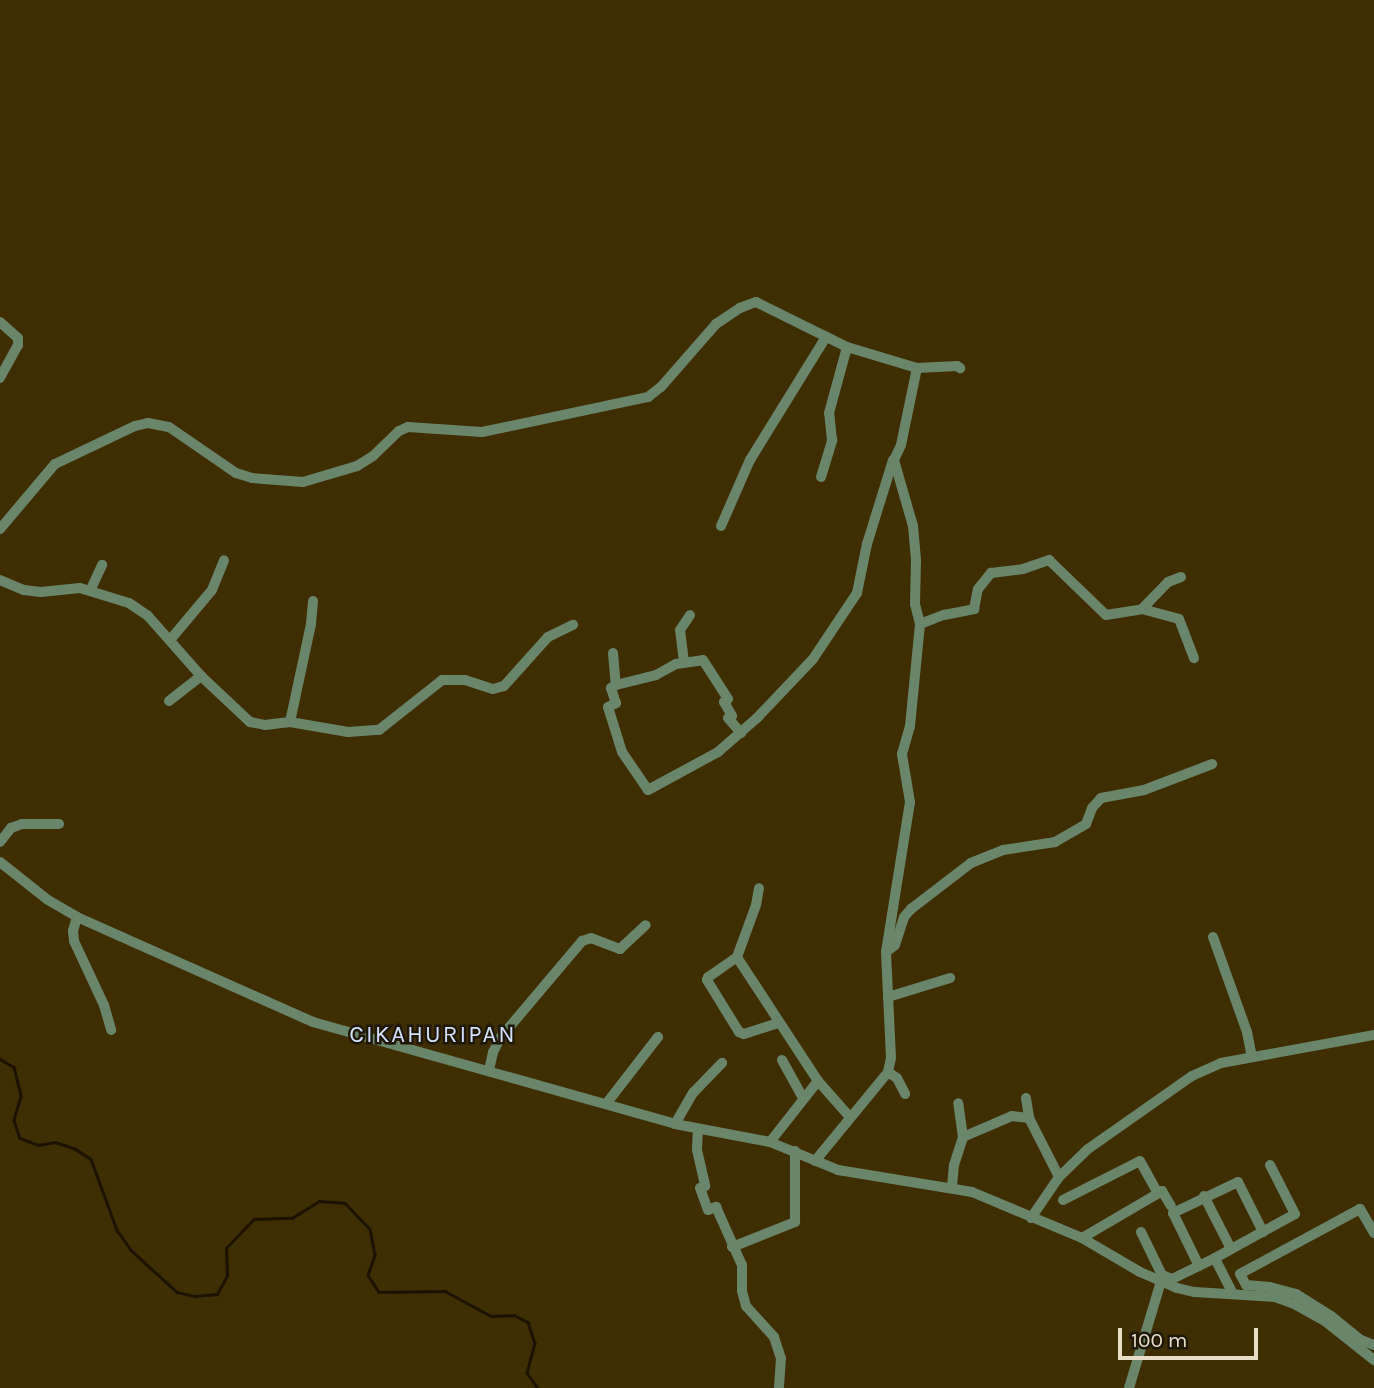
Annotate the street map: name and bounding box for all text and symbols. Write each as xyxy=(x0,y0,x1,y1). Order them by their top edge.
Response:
district label: CIKAHURIPAN xyxy=(351,1021,515,1049)
scale bar xyxy=(1122,1314,1262,1358)
text: 100 m xyxy=(1131,1328,1188,1352)

